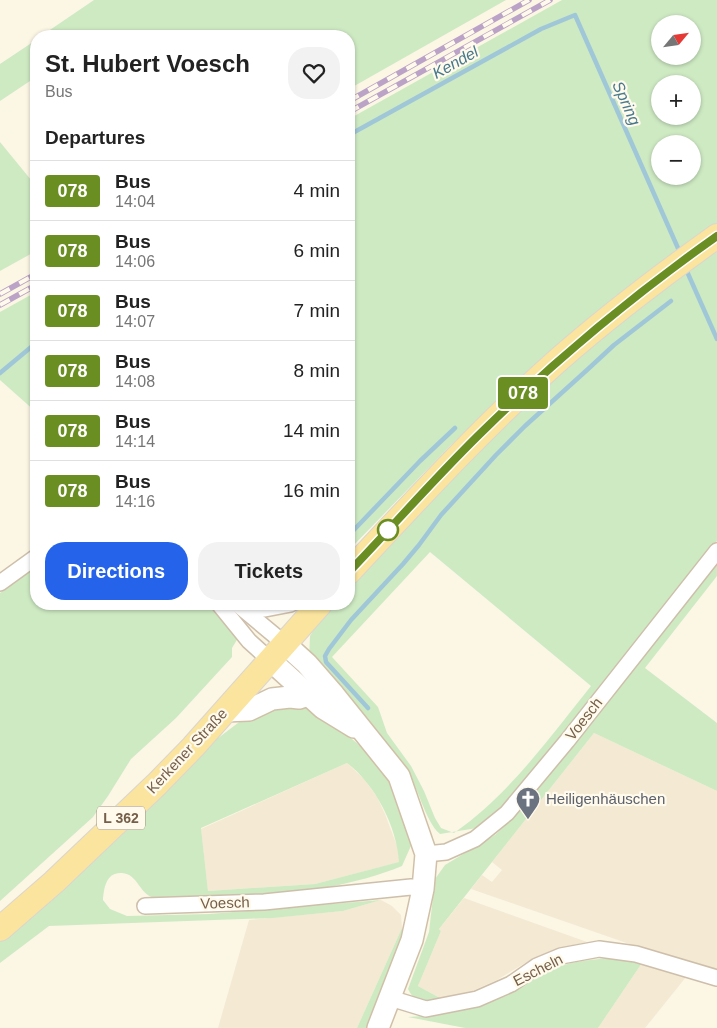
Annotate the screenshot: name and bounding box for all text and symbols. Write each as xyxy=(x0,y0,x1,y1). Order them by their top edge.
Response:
north arrow xyxy=(651,15,701,65)
map controls xyxy=(651,15,701,185)
water label: Kendel xyxy=(429,43,482,82)
button: heart xyxy=(288,47,340,99)
text: St. Hubert Voesch xyxy=(45,50,250,77)
button: + xyxy=(651,75,701,125)
water label: Spring xyxy=(609,79,644,128)
text: Bus xyxy=(45,83,73,100)
text: Departures xyxy=(45,127,145,148)
button: − xyxy=(651,135,701,185)
text: Bus xyxy=(115,171,151,192)
text: 4 min xyxy=(294,180,340,201)
text: 078 xyxy=(57,181,88,201)
text: 14:04 xyxy=(115,193,155,210)
text: Bus xyxy=(115,231,151,252)
text: 6 min xyxy=(294,240,340,261)
text: 078 xyxy=(57,241,88,261)
text: 14:06 xyxy=(115,253,155,270)
text: Bus xyxy=(115,291,151,312)
text: 7 min xyxy=(294,300,340,321)
text: 078 xyxy=(57,301,88,321)
text: 14:07 xyxy=(115,313,155,330)
text: Bus xyxy=(115,351,151,372)
text: 8 min xyxy=(294,360,340,381)
text: 078 xyxy=(57,361,88,381)
text: 14:08 xyxy=(115,373,155,390)
line badge: 078 xyxy=(494,377,552,409)
text: 078 xyxy=(508,383,538,403)
text: Bus xyxy=(115,411,151,432)
text: 14 min xyxy=(283,420,340,441)
text: 078 xyxy=(57,421,88,441)
text: 14:14 xyxy=(115,433,155,450)
text: Bus xyxy=(115,471,151,492)
text: 16 min xyxy=(283,480,340,501)
text: 078 xyxy=(57,481,88,501)
text: 14:16 xyxy=(115,493,155,510)
unlabelled marker xyxy=(377,519,399,541)
button: Directions xyxy=(45,542,188,600)
button: Tickets xyxy=(198,542,340,600)
street label: Voesch xyxy=(562,694,605,743)
street label: Kerkener Straße xyxy=(143,705,230,797)
church icon: Heiligenhäuschen xyxy=(515,786,541,820)
place label: Heiligenhäuschen xyxy=(546,790,665,807)
road number: L 362 xyxy=(97,806,145,830)
street label: Voesch xyxy=(200,893,250,912)
street label: Escheln xyxy=(510,950,565,989)

